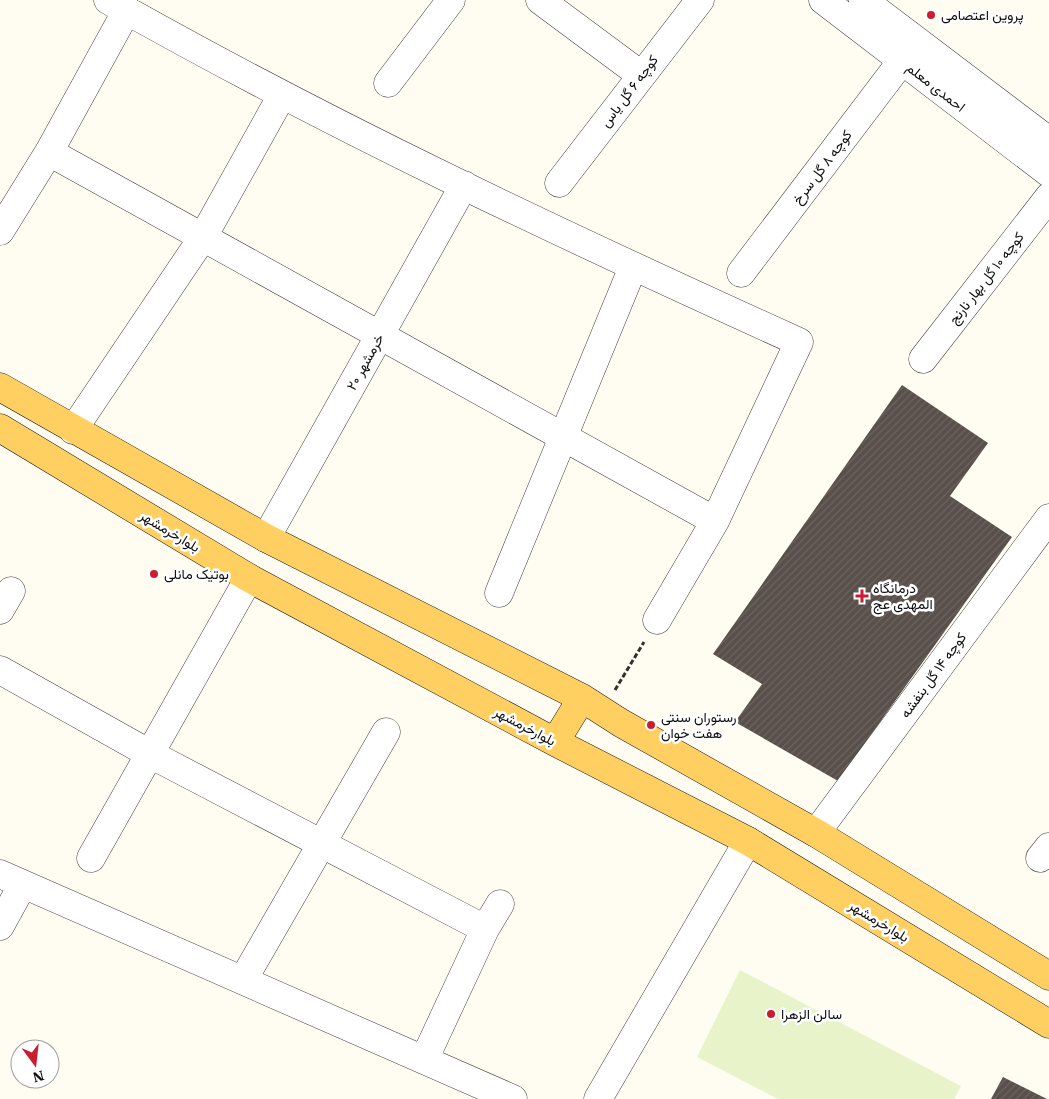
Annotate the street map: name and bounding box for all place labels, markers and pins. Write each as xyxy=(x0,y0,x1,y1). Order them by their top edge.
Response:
place label: پروین اعتصامی xyxy=(941,6,1024,25)
marker: پروین اعتصامی xyxy=(925,9,937,21)
place label: بوتیک مانلی xyxy=(164,565,229,583)
marker: بوتیک مانلی xyxy=(148,568,160,580)
place label: درمانگاه المهدی عج xyxy=(873,579,933,615)
marker: درمانگاه المهدی عج xyxy=(855,589,869,603)
place label: رستوران سنتى هفت خوان xyxy=(661,708,737,742)
marker: رستوران سنتى هفت خوان xyxy=(645,719,657,731)
place label: سالن الزهرا xyxy=(781,1005,842,1023)
marker: سالن الزهرا xyxy=(765,1008,777,1020)

